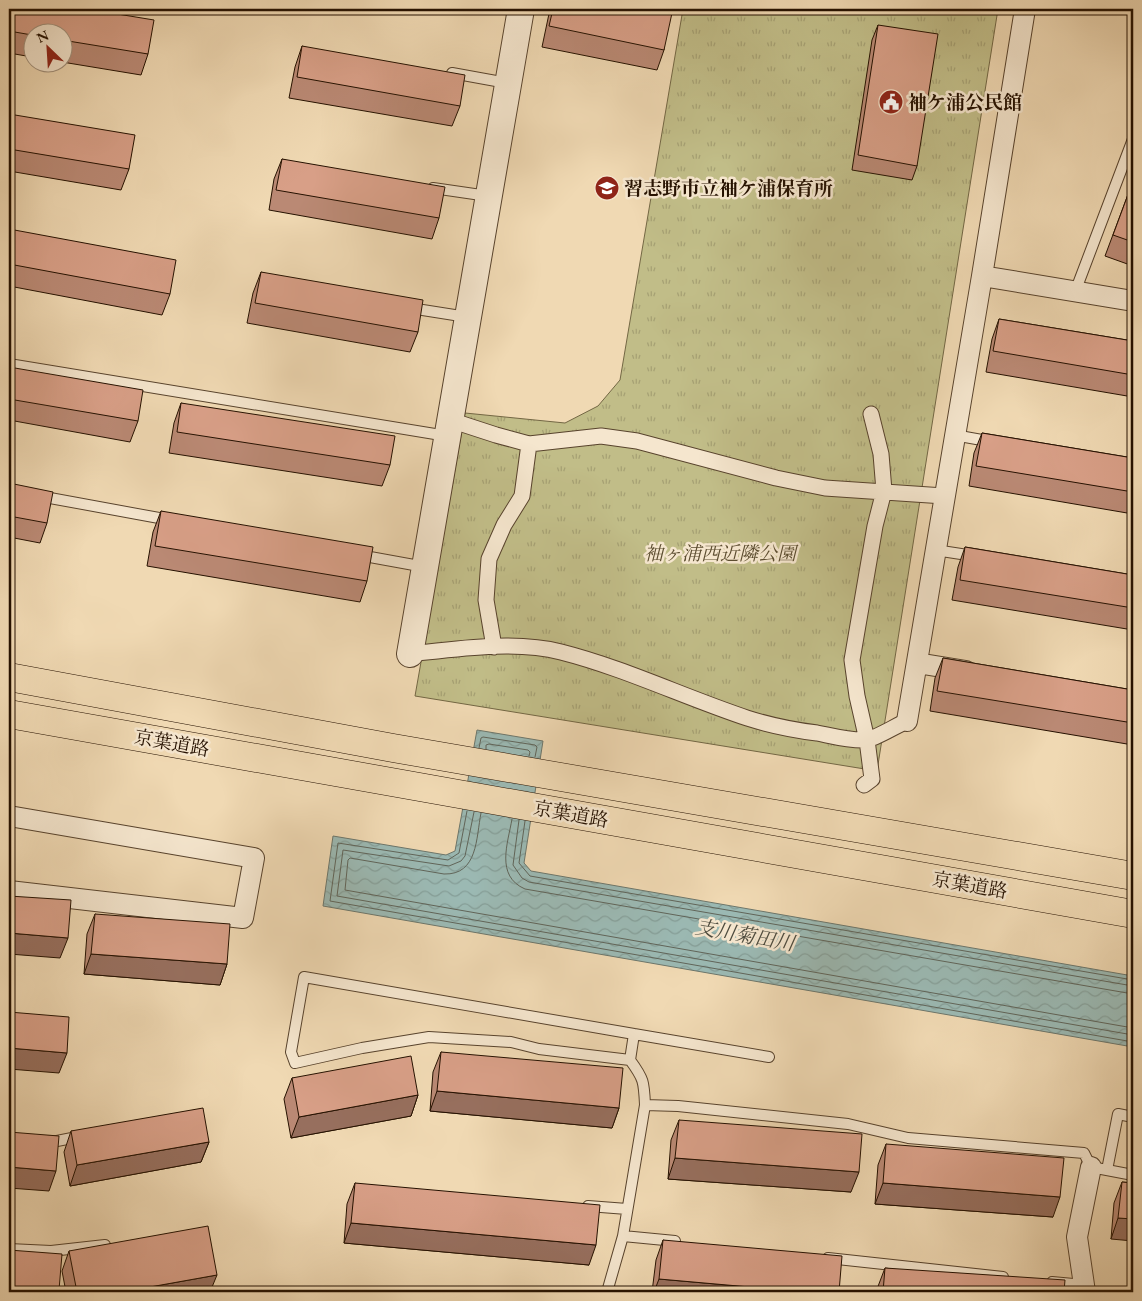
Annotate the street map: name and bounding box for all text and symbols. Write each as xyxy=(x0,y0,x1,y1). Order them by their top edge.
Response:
north arrow xyxy=(22,22,72,72)
text: N xyxy=(34,25,52,47)
public building icon: 袖ケ浦公民館 xyxy=(878,89,904,115)
place label: 袖ケ浦公民館 xyxy=(908,90,1022,115)
school or university icon: 習志野市立袖ケ浦保育所 xyxy=(594,175,620,201)
place label: 習志野市立袖ケ浦保育所 xyxy=(624,176,833,201)
park label: 袖ヶ浦西近隣公園 xyxy=(644,541,799,566)
street label: 京葉道路 xyxy=(132,724,212,762)
street label: 京葉道路 xyxy=(531,795,611,833)
street label: 京葉道路 xyxy=(930,866,1010,904)
water label: 支川菊田川 xyxy=(694,914,798,957)

